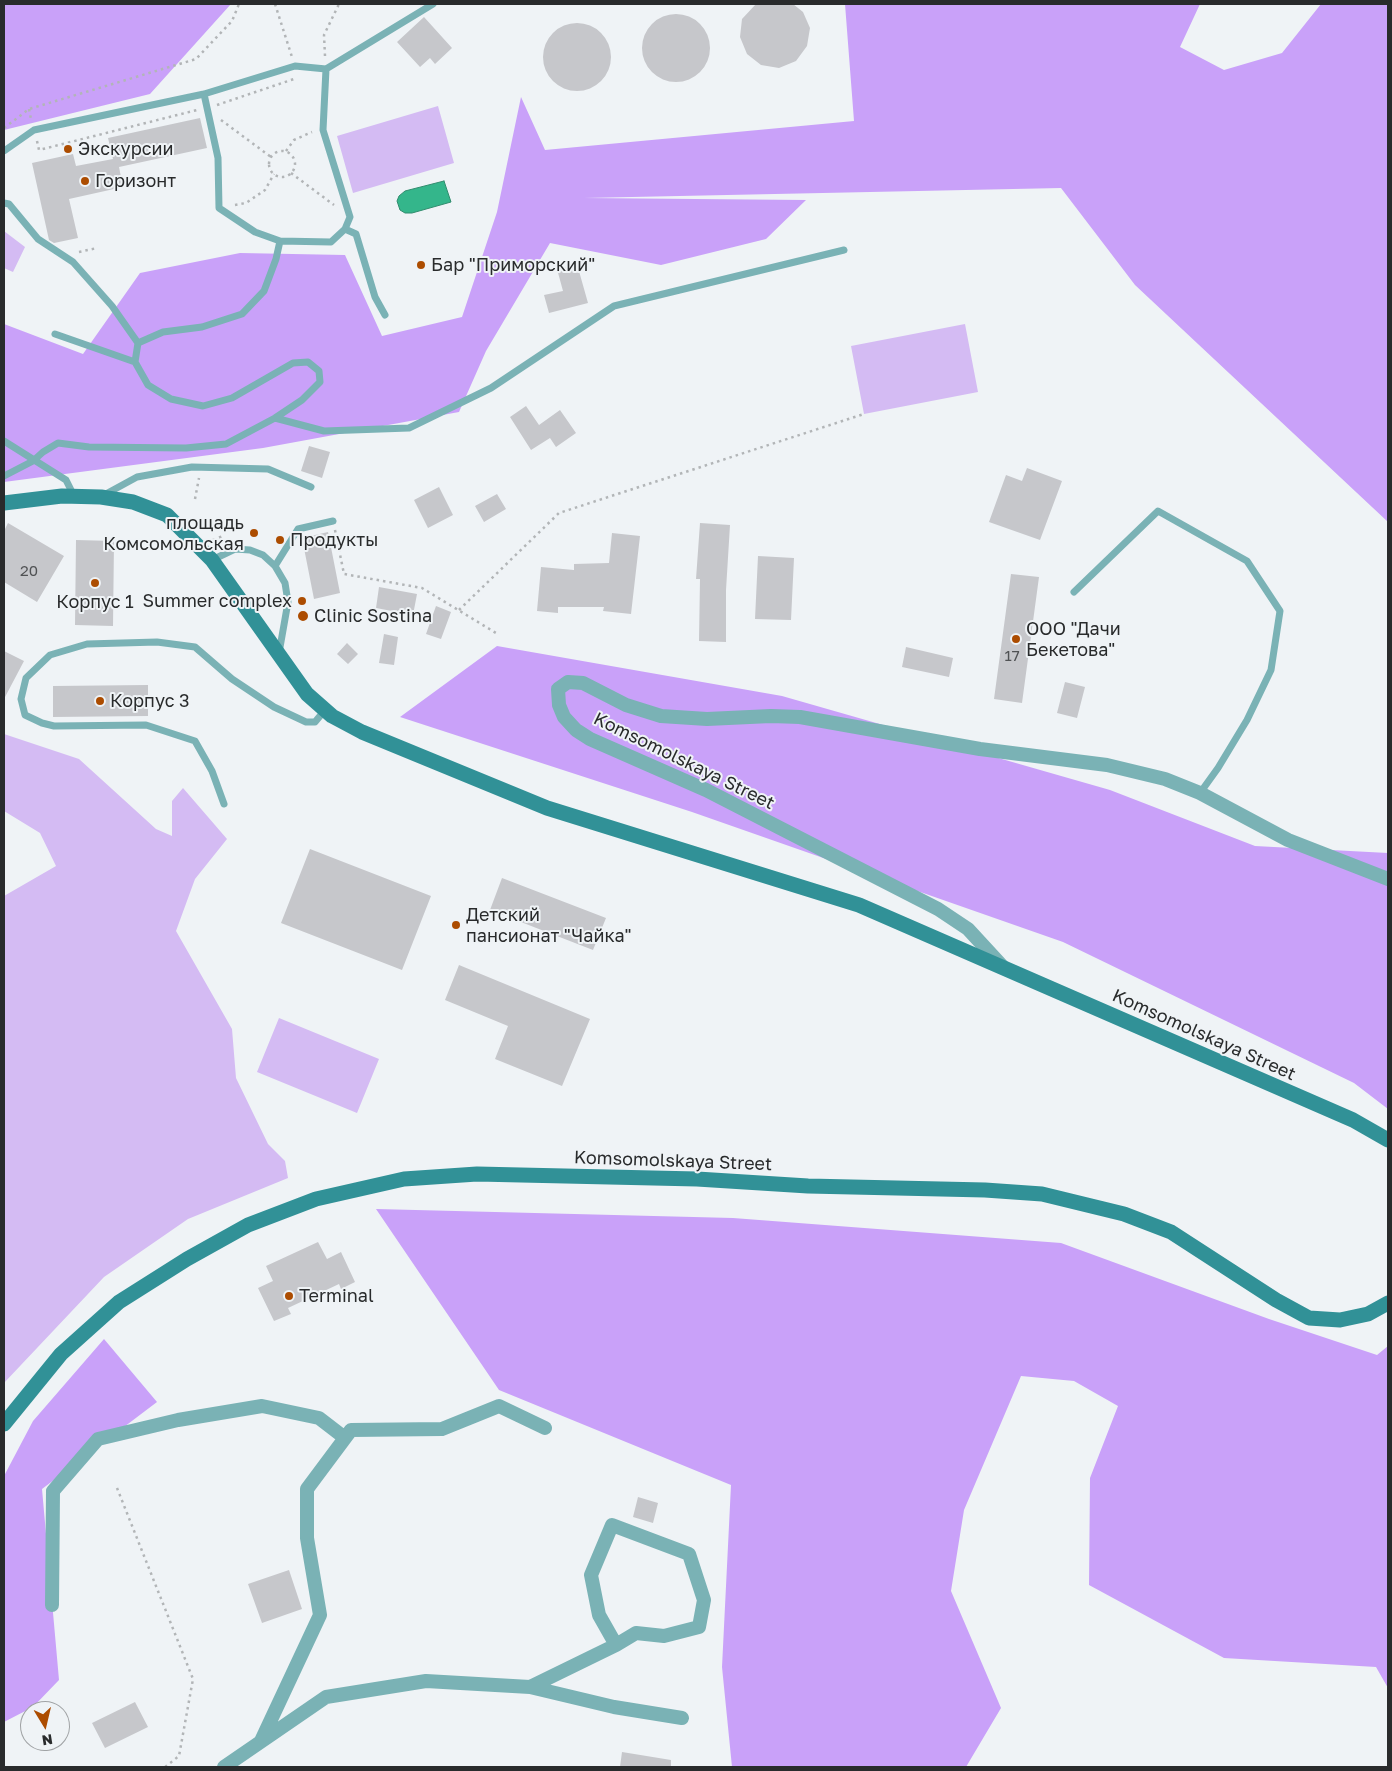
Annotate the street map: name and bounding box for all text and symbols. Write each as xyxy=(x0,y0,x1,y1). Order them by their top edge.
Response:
place label: Экскурсии xyxy=(78,138,173,160)
marker: Экскурсии xyxy=(62,143,74,155)
place label: Горизонт xyxy=(95,170,176,192)
marker: Горизонт xyxy=(79,175,91,187)
place label: Бар "Приморский" xyxy=(431,254,595,276)
marker: Бар "Приморский" xyxy=(415,259,427,271)
place label: площадь Комсомольская xyxy=(103,512,244,554)
marker: площадь Комсомольская xyxy=(248,527,260,539)
place label: Продукты xyxy=(290,529,378,551)
marker: Продукты xyxy=(274,534,286,546)
house number: 20 xyxy=(20,562,38,580)
marker: Корпус 1 xyxy=(89,577,101,589)
place label: Summer complex xyxy=(143,590,292,612)
place label: Корпус 1 xyxy=(56,591,134,613)
marker: Summer complex xyxy=(296,595,308,607)
place label: Clinic Sostina xyxy=(314,605,432,627)
marker: Clinic Sostina xyxy=(296,609,310,623)
place label: ООО "Дачи Бекетова" xyxy=(1026,618,1121,660)
marker: ООО "Дачи Бекетова" xyxy=(1010,633,1022,645)
house number: 17 xyxy=(1004,647,1020,665)
place label: Корпус 3 xyxy=(110,690,189,712)
marker: Корпус 3 xyxy=(94,695,106,707)
street label: Komsomolskaya Street xyxy=(590,708,778,814)
place label: Детский пансионат "Чайка" xyxy=(466,904,632,946)
marker: Детский пансионат "Чайка" xyxy=(450,919,462,931)
street label: Komsomolskaya Street xyxy=(1109,985,1299,1085)
street label: Komsomolskaya Street xyxy=(573,1147,773,1175)
place label: Terminal xyxy=(299,1285,374,1307)
marker: Terminal xyxy=(283,1290,295,1302)
north arrow xyxy=(20,1701,70,1751)
text: N xyxy=(41,1731,54,1750)

